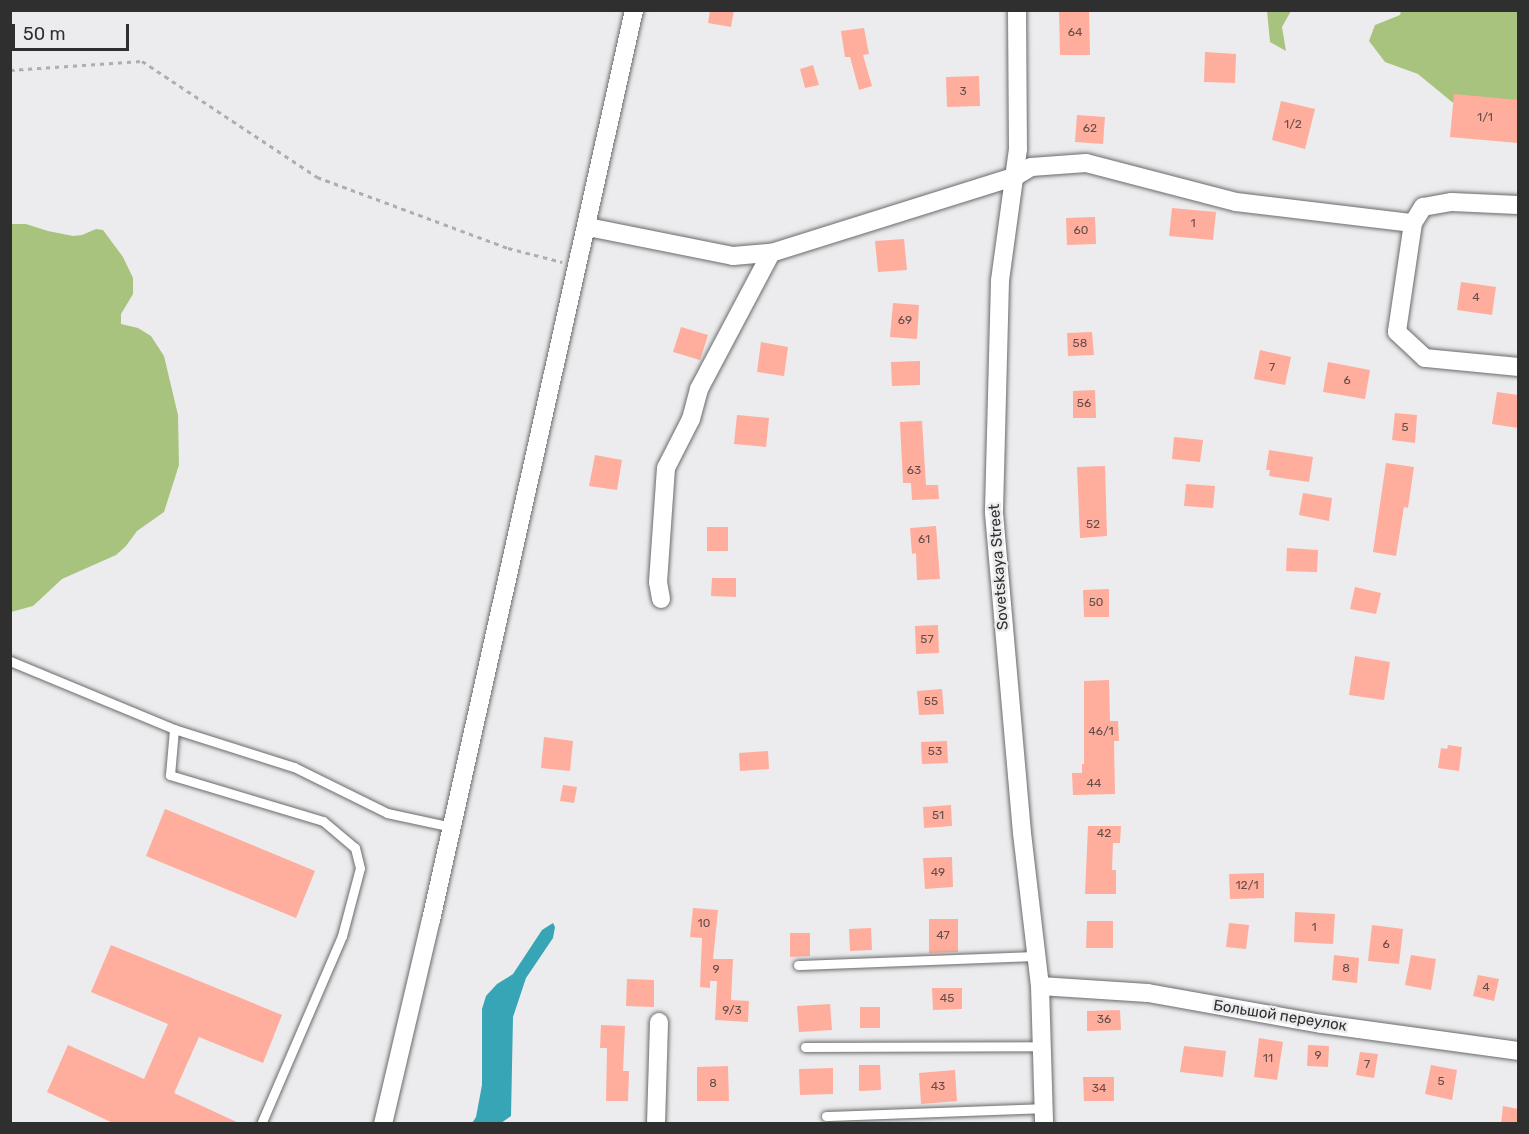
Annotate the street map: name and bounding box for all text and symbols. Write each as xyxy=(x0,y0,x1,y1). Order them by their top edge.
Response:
scale bar xyxy=(15,12,132,50)
text: 50 m xyxy=(23,23,66,45)
house number: 64 xyxy=(1068,26,1082,40)
house number: 3 xyxy=(959,85,967,99)
house number: 1/1 xyxy=(1477,111,1493,125)
house number: 1/2 xyxy=(1284,118,1302,132)
house number: 62 xyxy=(1083,122,1097,136)
house number: 1 xyxy=(1190,217,1196,231)
house number: 60 xyxy=(1074,224,1088,238)
house number: 4 xyxy=(1472,291,1480,305)
house number: 69 xyxy=(898,314,912,328)
house number: 58 xyxy=(1073,337,1087,351)
house number: 7 xyxy=(1269,361,1275,375)
house number: 6 xyxy=(1343,374,1351,388)
house number: 56 xyxy=(1077,397,1091,411)
house number: 5 xyxy=(1401,421,1409,435)
house number: 63 xyxy=(907,464,921,478)
street label: Sovetskaya Street xyxy=(986,503,1012,631)
house number: 52 xyxy=(1086,518,1100,532)
house number: 61 xyxy=(918,533,930,547)
house number: 50 xyxy=(1089,596,1103,610)
house number: 57 xyxy=(920,633,934,647)
house number: 55 xyxy=(924,695,938,709)
house number: 46/1 xyxy=(1088,725,1114,739)
house number: 53 xyxy=(928,745,942,759)
house number: 44 xyxy=(1087,777,1101,791)
house number: 51 xyxy=(932,809,944,823)
house number: 42 xyxy=(1097,827,1111,841)
house number: 49 xyxy=(931,866,945,880)
house number: 12/1 xyxy=(1235,879,1259,893)
house number: 10 xyxy=(698,917,710,931)
house number: 1 xyxy=(1311,921,1317,935)
house number: 47 xyxy=(936,929,950,943)
house number: 6 xyxy=(1382,938,1390,952)
house number: 8 xyxy=(1342,962,1350,976)
house number: 9 xyxy=(712,963,720,977)
house number: 4 xyxy=(1482,981,1490,995)
house number: 45 xyxy=(940,992,954,1006)
street label: Большой переулок xyxy=(1212,997,1348,1035)
house number: 9/3 xyxy=(722,1004,742,1018)
house number: 36 xyxy=(1097,1013,1111,1027)
house number: 9 xyxy=(1314,1049,1322,1063)
house number: 11 xyxy=(1263,1052,1273,1066)
house number: 7 xyxy=(1364,1058,1370,1072)
house number: 5 xyxy=(1437,1075,1445,1089)
house number: 8 xyxy=(709,1077,717,1091)
house number: 43 xyxy=(931,1080,945,1094)
house number: 34 xyxy=(1092,1082,1106,1096)

